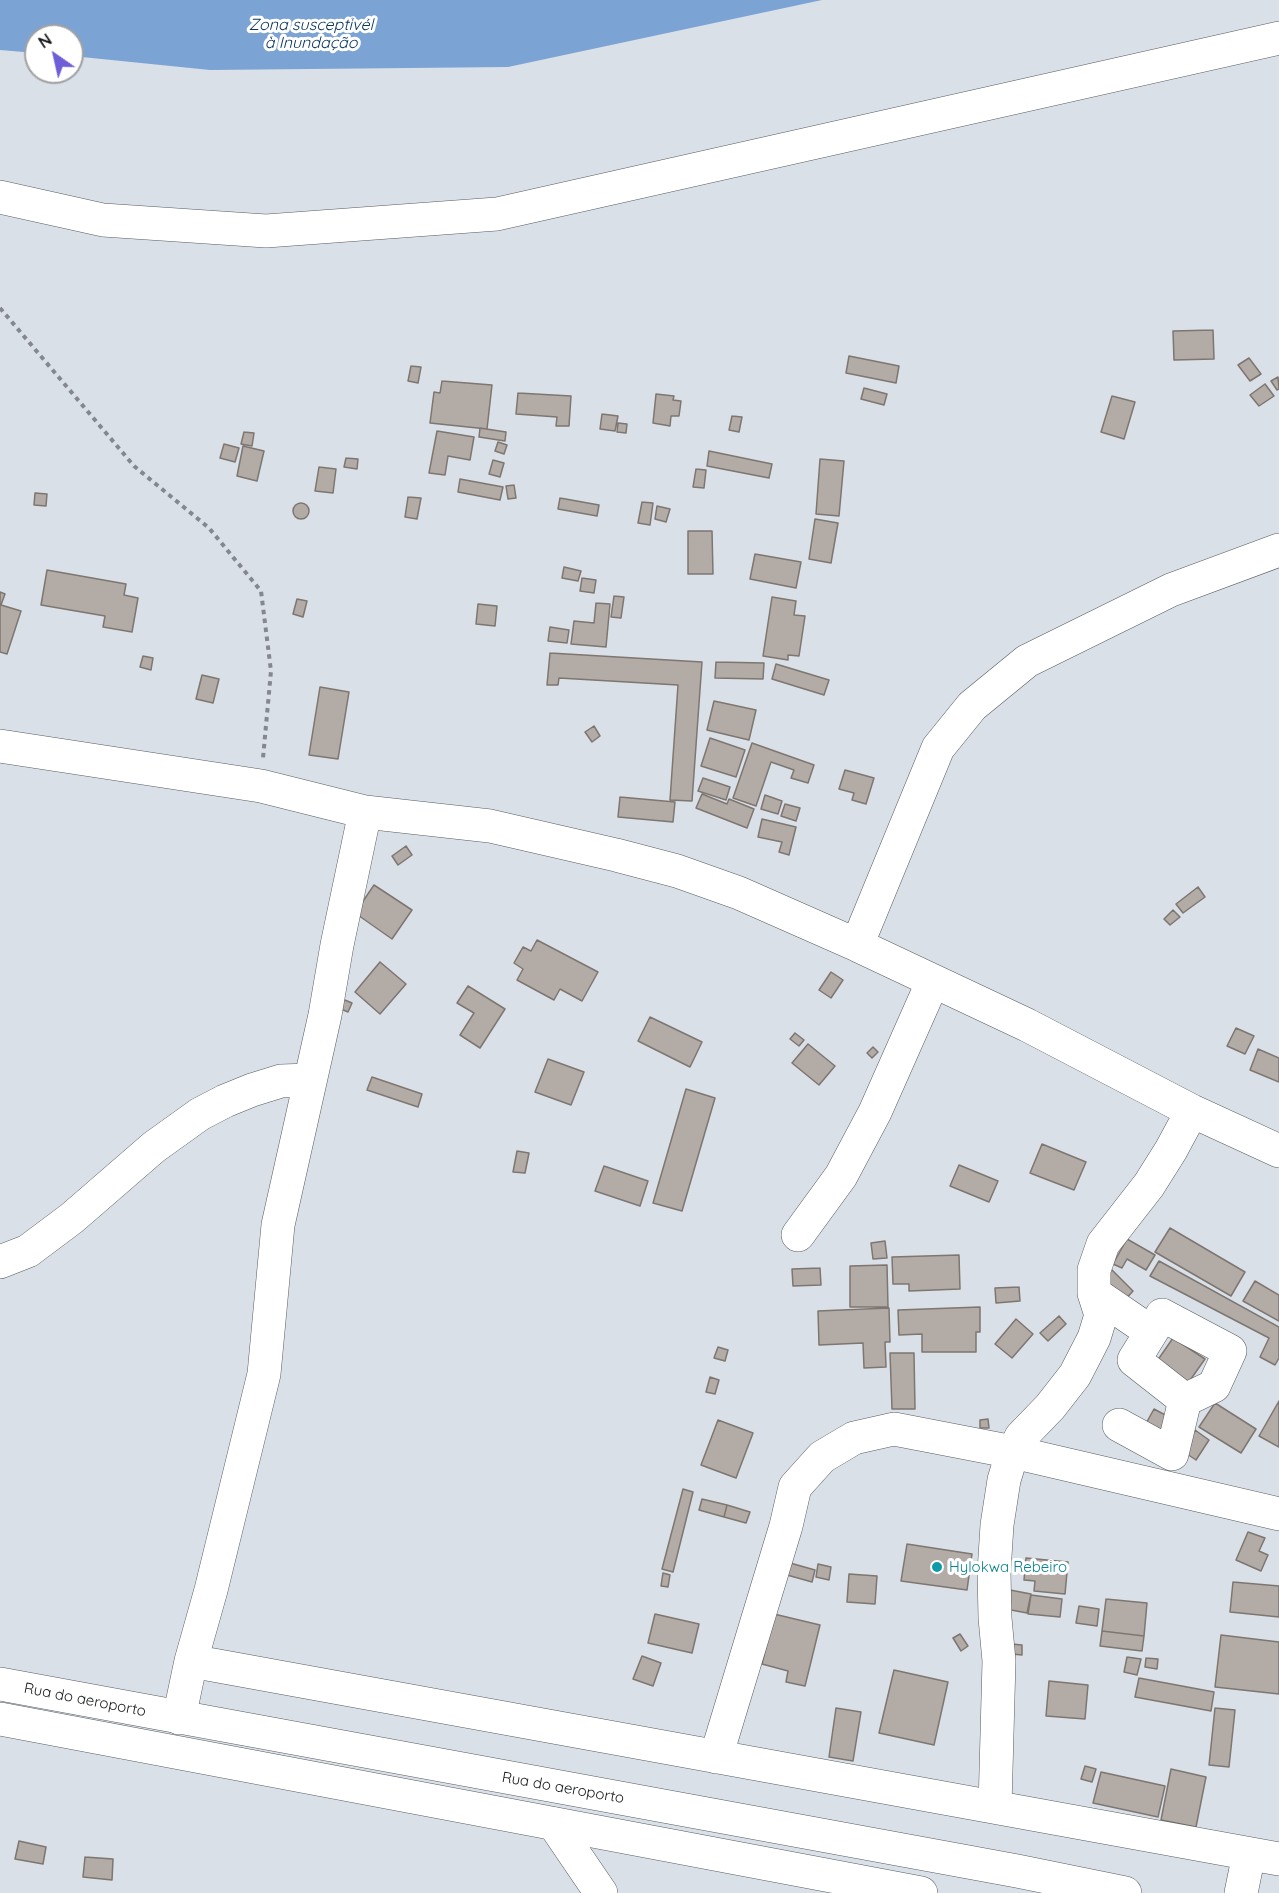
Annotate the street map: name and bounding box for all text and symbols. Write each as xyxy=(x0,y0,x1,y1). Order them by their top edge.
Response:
water label: Zona susceptivél à Inundação xyxy=(249,15,373,53)
north arrow xyxy=(24,24,84,84)
text: N xyxy=(35,29,56,52)
place label: Hylokwa Rebeiro xyxy=(949,1558,1067,1576)
marker: Hylokwa Rebeiro xyxy=(930,1560,944,1574)
street label: Rua do aeroporto xyxy=(22,1679,148,1721)
street label: Rua do aeroporto xyxy=(500,1768,626,1808)

